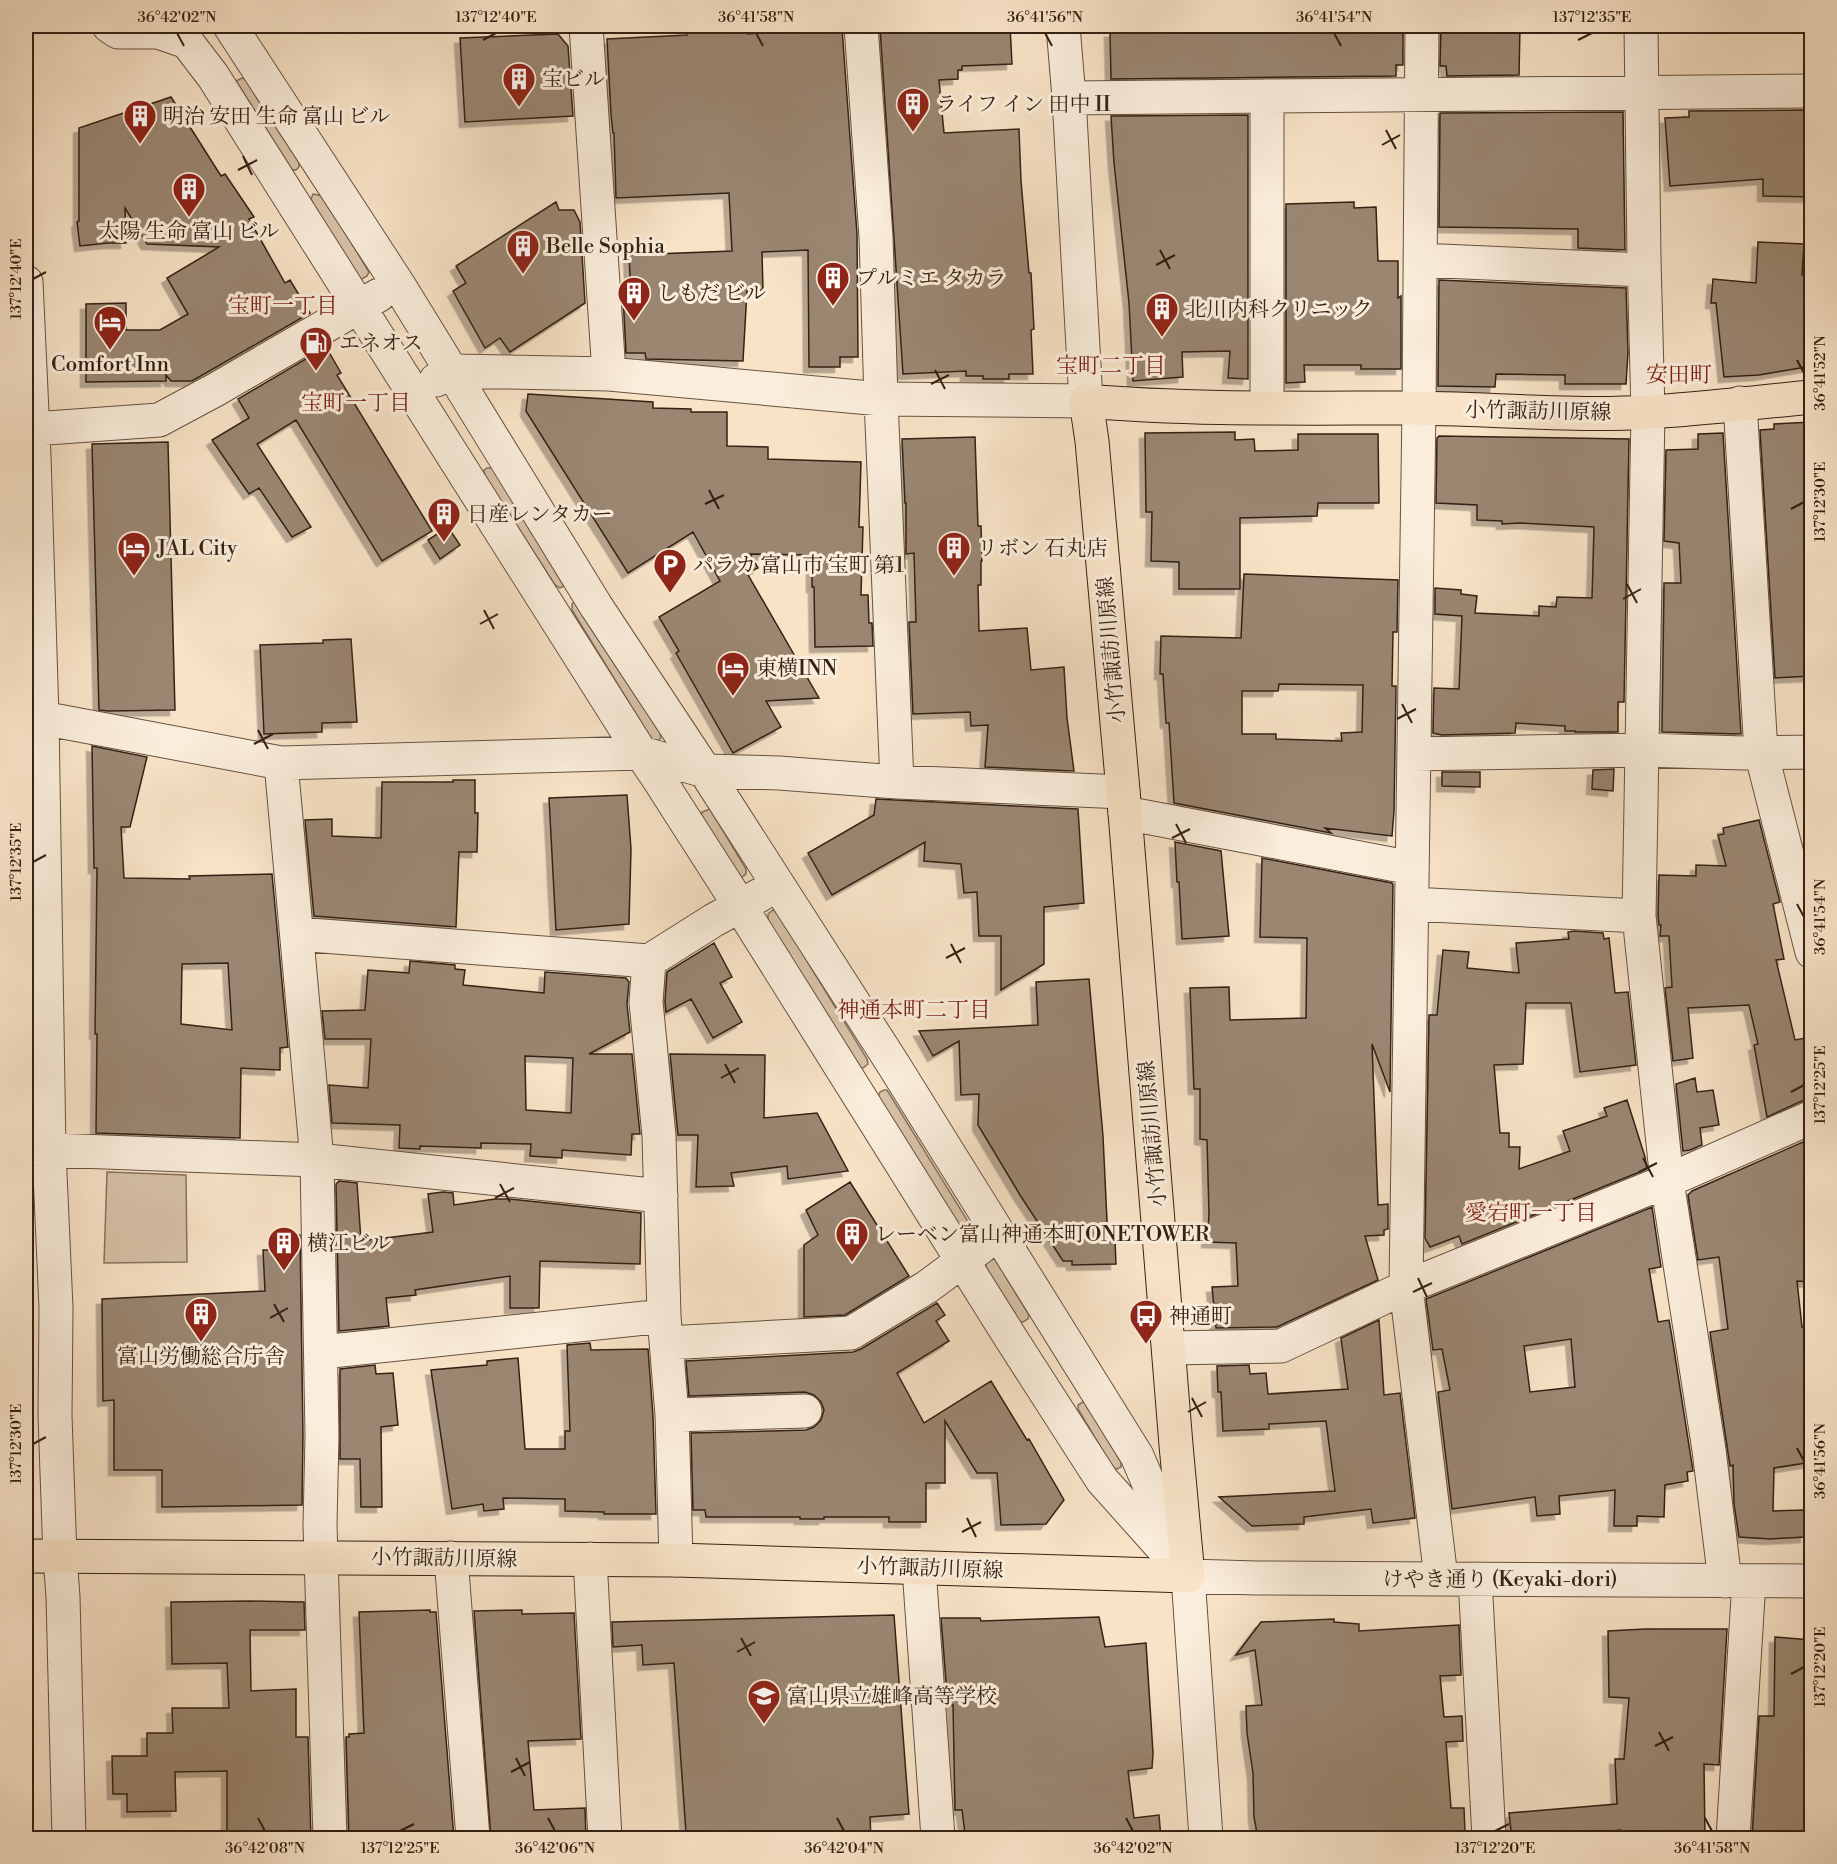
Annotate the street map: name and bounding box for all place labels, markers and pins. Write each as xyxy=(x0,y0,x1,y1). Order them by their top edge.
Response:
building icon: 宝ビル xyxy=(501,61,537,108)
place label: 宝ビル xyxy=(542,67,605,93)
building icon: ライフ イン 田中 II xyxy=(895,86,931,133)
place label: ライフ イン 田中 II xyxy=(936,92,1111,118)
building icon: 明治 安田 生命 富山 ビル xyxy=(122,98,158,145)
place label: 明治 安田 生命 富山 ビル xyxy=(163,104,390,130)
building icon: 太陽 生命 富山 ビル xyxy=(171,171,207,218)
place label: 太陽 生命 富山 ビル xyxy=(99,219,279,245)
building icon: Belle Sophia xyxy=(505,228,541,275)
place label: Belle Sophia xyxy=(545,234,665,260)
building icon: プルミエ タカラ xyxy=(815,260,851,307)
place label: プルミエ タカラ xyxy=(856,266,1007,292)
building icon: しもだ ビル xyxy=(616,275,652,322)
place label: しもだ ビル xyxy=(657,281,766,307)
building icon: 北川内科クリニック xyxy=(1144,291,1180,338)
place label: 北川内科クリニック xyxy=(1185,297,1373,323)
hotel icon: Comfort Inn xyxy=(92,304,128,351)
fuel station icon: エネオス xyxy=(298,325,334,372)
place label: エネオス xyxy=(339,331,423,357)
place label: Comfort Inn xyxy=(51,352,169,378)
building icon: 日産レンタカー xyxy=(426,496,462,543)
place label: 日産レンタカー xyxy=(467,502,613,528)
hotel icon: JAL City xyxy=(116,530,152,577)
building icon: リボン 石丸店 xyxy=(936,530,972,577)
place label: JAL City xyxy=(156,536,238,562)
place label: リボン 石丸店 xyxy=(977,536,1107,562)
parking icon: パラカ 富山市 宝町 第1 xyxy=(652,547,688,594)
place label: パラカ 富山市 宝町 第1 xyxy=(693,553,904,579)
hotel icon: 東横INN xyxy=(715,650,751,697)
place label: 東横INN xyxy=(756,656,838,682)
building icon: レーベン富山神通本町ONETOWER xyxy=(834,1216,870,1263)
place label: レーベン富山神通本町ONETOWER xyxy=(875,1222,1210,1248)
building icon: 横江ビル xyxy=(266,1225,302,1272)
place label: 横江ビル xyxy=(307,1231,391,1257)
building icon: 富山労働総合庁舎 xyxy=(183,1296,219,1343)
bus stop icon: 神通町 xyxy=(1128,1298,1164,1345)
place label: 神通町 xyxy=(1169,1304,1232,1330)
place label: 富山労働総合庁舎 xyxy=(117,1344,285,1370)
school or university icon: 富山県立雄峰高等学校 xyxy=(746,1678,782,1725)
place label: 富山県立雄峰高等学校 xyxy=(787,1684,997,1710)

